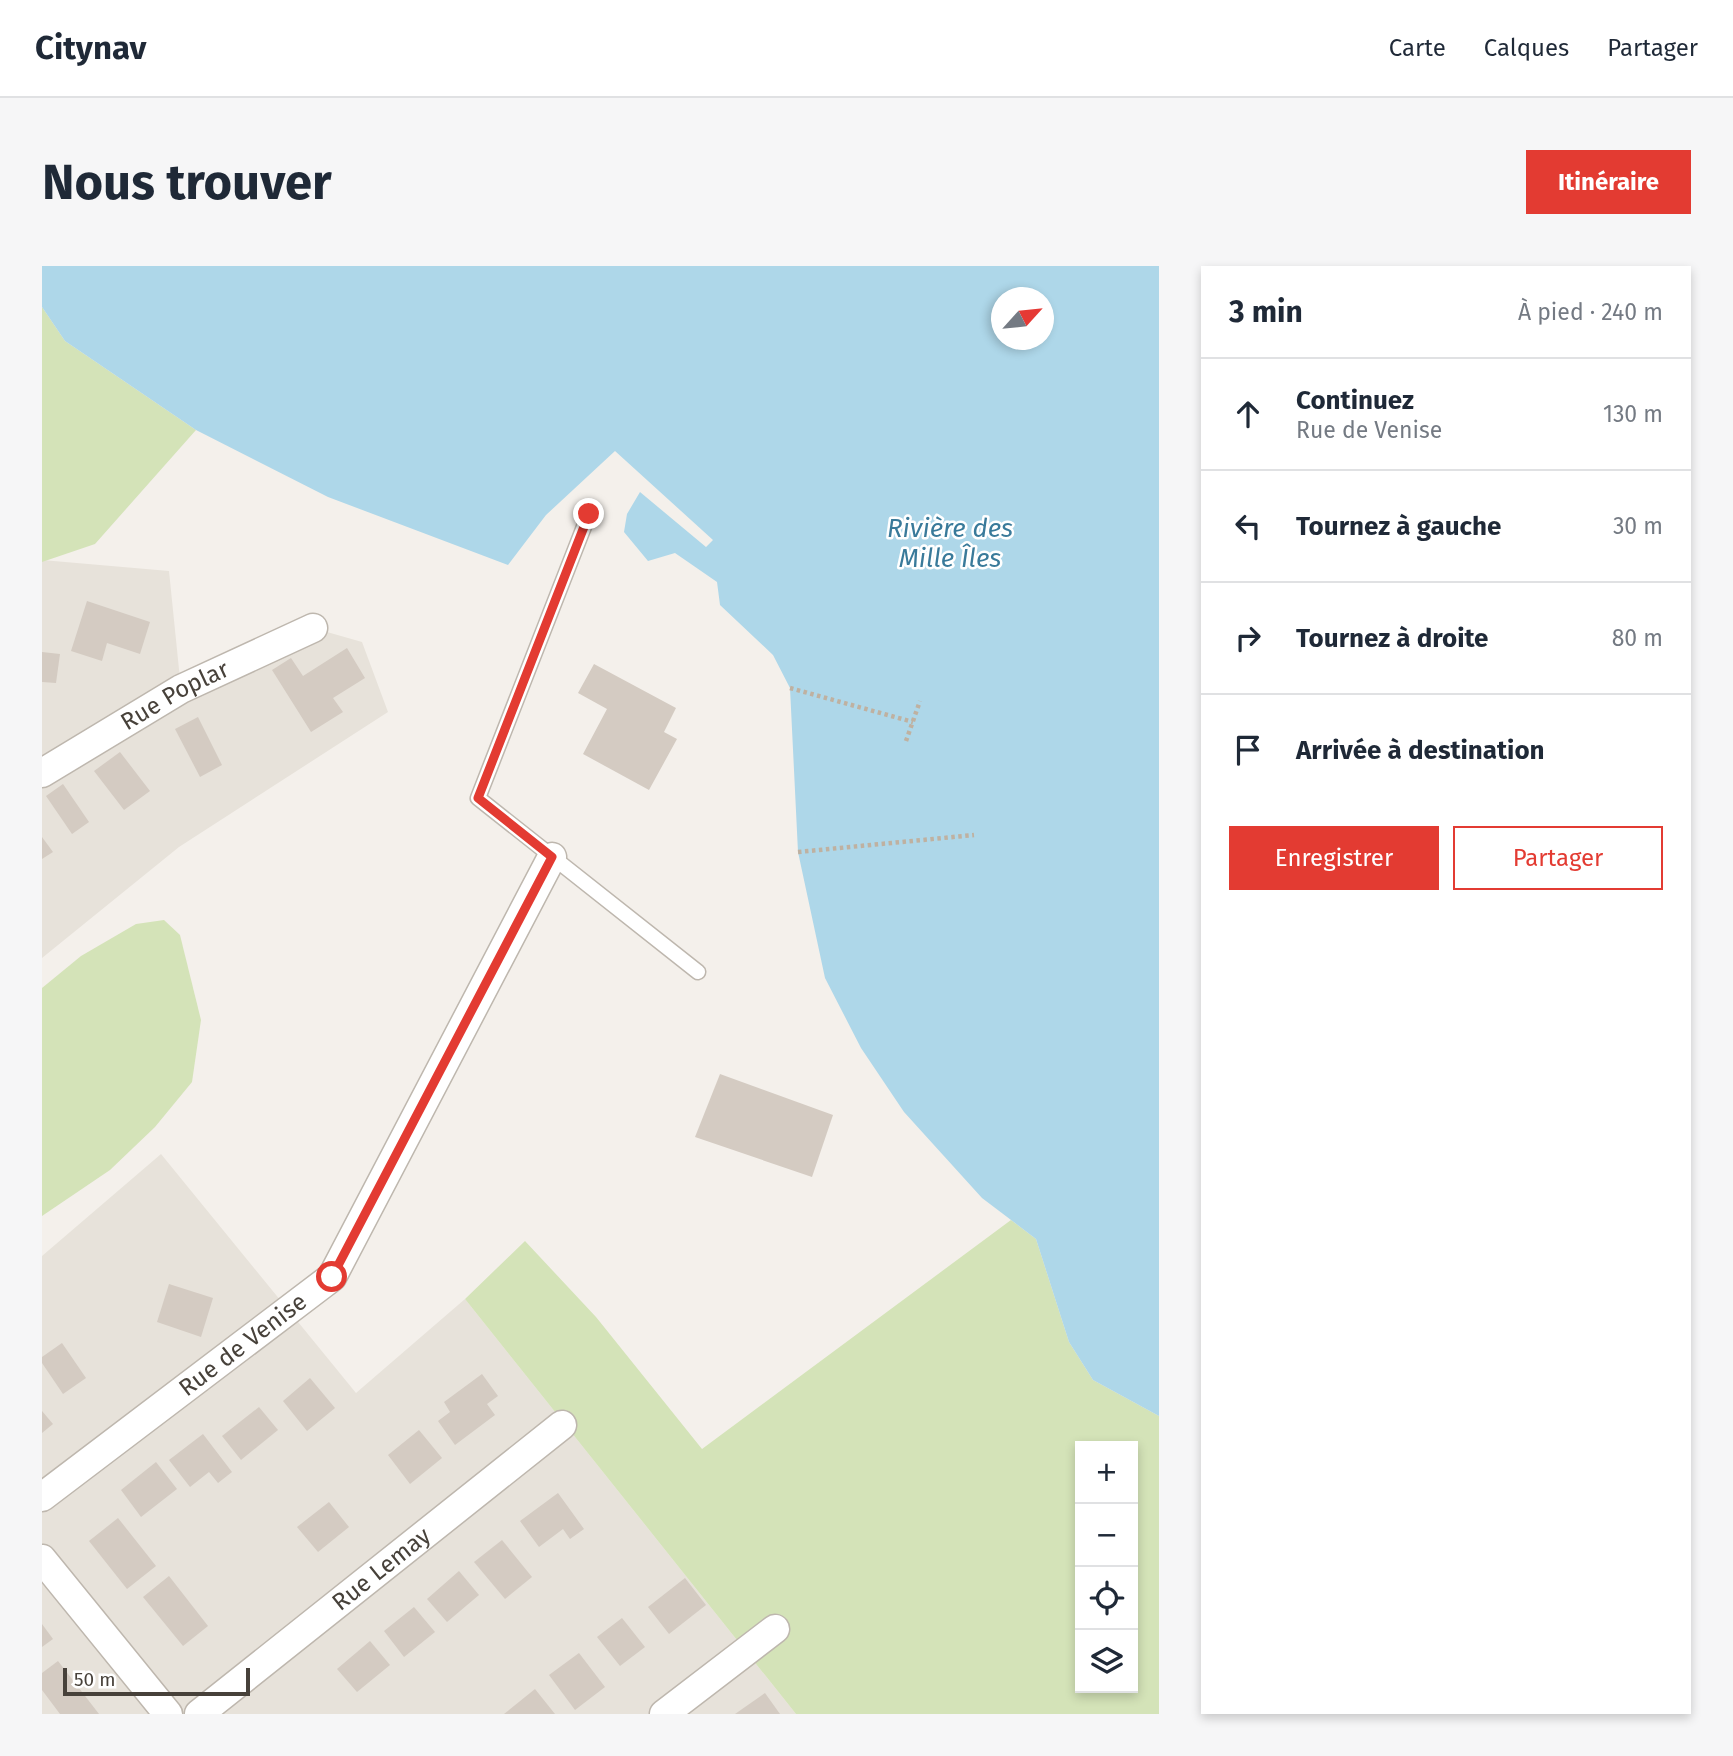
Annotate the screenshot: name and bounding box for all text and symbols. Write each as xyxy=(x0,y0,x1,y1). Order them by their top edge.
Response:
text: Citynav xyxy=(35,28,147,68)
text: Carte xyxy=(1389,34,1446,62)
text: Calques xyxy=(1484,34,1569,62)
text: Partager xyxy=(1607,34,1698,62)
button: Itinéraire xyxy=(1526,150,1691,214)
text: Nous trouver xyxy=(42,153,332,212)
north arrow xyxy=(991,287,1054,350)
text: 3 min xyxy=(1229,294,1303,330)
text: À pied · 240 m xyxy=(1518,298,1663,326)
text: Continuez xyxy=(1296,385,1414,416)
icon: ahead xyxy=(1229,395,1267,433)
text: 130 m xyxy=(1603,400,1663,428)
text: Rue de Venise xyxy=(1296,416,1442,444)
route end xyxy=(573,498,604,529)
icon: left xyxy=(1229,507,1267,545)
text: Tournez à gauche xyxy=(1296,511,1501,542)
text: 30 m xyxy=(1613,512,1663,540)
water label: Rivière des Mille Îles xyxy=(887,513,1013,574)
icon: right xyxy=(1229,619,1267,657)
text: Tournez à droite xyxy=(1296,623,1488,654)
text: 80 m xyxy=(1612,624,1663,652)
street label: Rue Poplar xyxy=(116,655,234,736)
icon: arrive xyxy=(1229,731,1267,769)
text: Arrivée à destination xyxy=(1296,735,1545,766)
button: Enregistrer xyxy=(1229,826,1439,890)
button: Partager xyxy=(1453,826,1663,890)
route start xyxy=(316,1261,347,1292)
street label: Rue de Venise xyxy=(173,1287,312,1402)
map controls xyxy=(1075,1441,1138,1693)
button: + xyxy=(1075,1441,1138,1504)
button: − xyxy=(1075,1504,1138,1567)
street label: Rue Lemay xyxy=(327,1521,436,1616)
button: locate xyxy=(1075,1567,1138,1630)
button: layers xyxy=(1075,1630,1138,1693)
scale bar xyxy=(63,1665,250,1697)
text: 50 m xyxy=(74,1668,115,1691)

